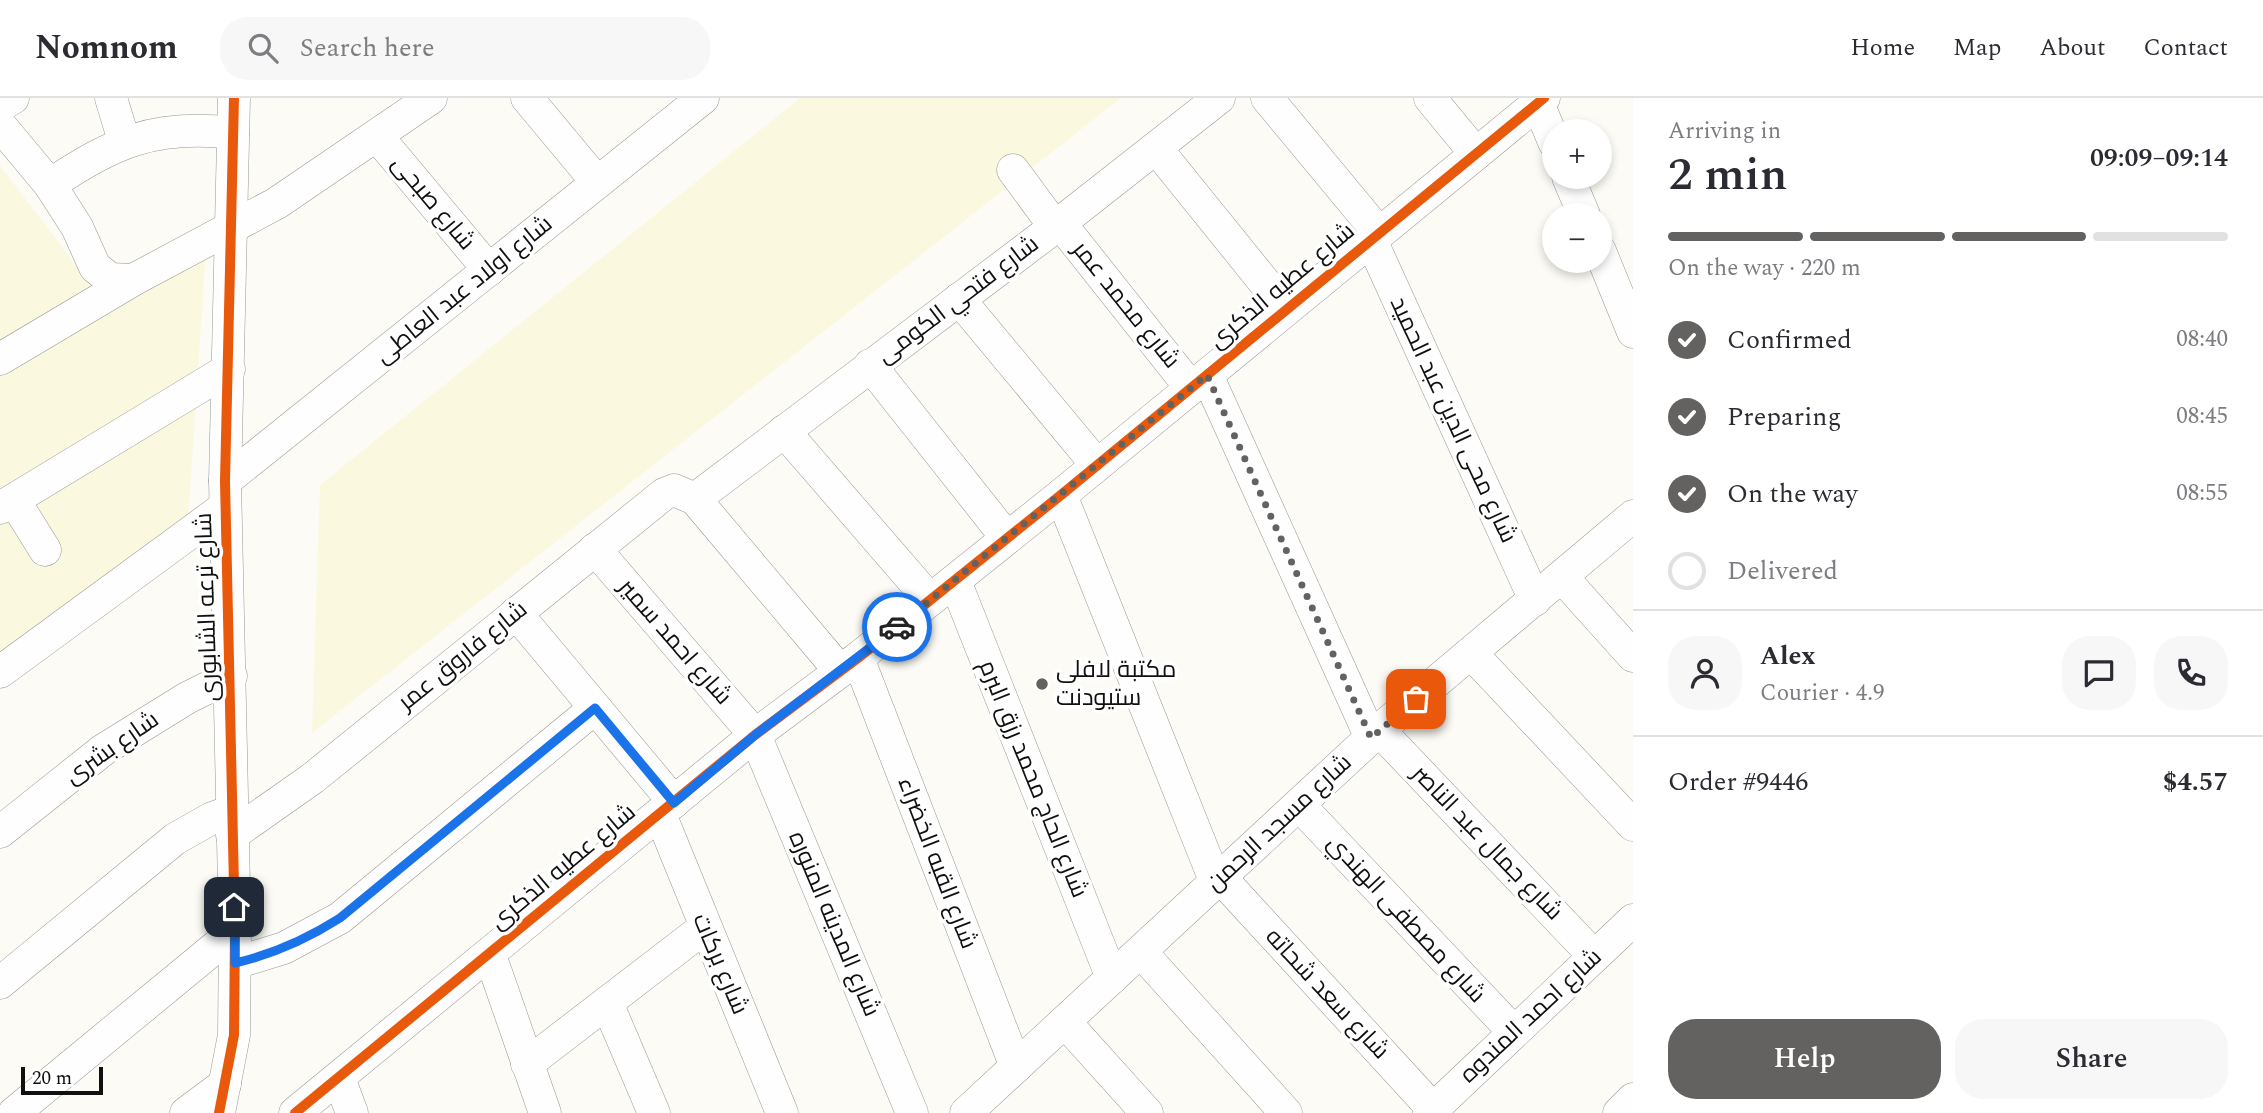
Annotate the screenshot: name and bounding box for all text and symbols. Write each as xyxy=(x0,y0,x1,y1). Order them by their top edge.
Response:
search box xyxy=(220,17,710,80)
text: Nomnom xyxy=(35,23,178,73)
text: Search here xyxy=(300,28,435,68)
icon: search xyxy=(244,29,282,67)
text: Home xyxy=(1850,30,1915,66)
text: Map xyxy=(1953,30,2001,66)
text: About xyxy=(2039,30,2105,66)
text: Contact xyxy=(2143,30,2228,66)
text: Arriving in xyxy=(1668,114,1781,149)
map controls xyxy=(1542,119,1612,273)
button: + xyxy=(1542,119,1612,189)
text: 09:09–09:14 xyxy=(2090,138,2228,178)
text: 2 min xyxy=(1668,140,1787,210)
street label: شارع صبحى xyxy=(382,147,484,259)
button: − xyxy=(1542,203,1612,273)
street label: شارع اولاد عبد العاطى xyxy=(367,207,561,373)
street label: شارع عطيه الذكرى xyxy=(1201,214,1363,358)
street label: شارع فتحي الكومى xyxy=(869,227,1047,373)
street label: شارع محمد عمر xyxy=(1062,232,1189,377)
text: On the way · 220 m xyxy=(1668,251,1861,286)
street label: شارع محى الدين عبد الحميد xyxy=(1380,291,1526,549)
text: Confirmed xyxy=(1727,320,1852,360)
icon: check xyxy=(1668,321,1706,359)
text: 08:40 xyxy=(2176,322,2228,357)
text: Preparing xyxy=(1727,397,1841,437)
icon: check xyxy=(1668,398,1706,436)
text: 08:45 xyxy=(2176,399,2228,434)
text: On the way xyxy=(1727,474,1858,514)
icon: check xyxy=(1668,475,1706,513)
text: 08:55 xyxy=(2176,476,2228,511)
street label: شارع ترعه الشابورى xyxy=(186,512,228,702)
text: Delivered xyxy=(1727,551,1838,591)
street label: شارع احمد سمير xyxy=(608,569,740,713)
street label: شارع فاروق عمر xyxy=(389,592,536,721)
courier xyxy=(862,592,932,662)
icon: car xyxy=(878,608,916,646)
button: person xyxy=(1668,636,1742,710)
text: Alex xyxy=(1760,636,1815,676)
button: chat xyxy=(2062,636,2136,710)
button: phone xyxy=(2154,636,2228,710)
place label: مكتبة لافلى ستيودنت xyxy=(1056,652,1176,716)
street label: شارع الحاج محمد رزق البرم xyxy=(969,655,1097,903)
pin xyxy=(1386,669,1446,729)
marker: مكتبة لافلى ستيودنت xyxy=(1034,676,1050,692)
text: Courier · 4.9 xyxy=(1760,676,1885,711)
icon: bag xyxy=(1397,680,1435,718)
street label: شارع بشرى xyxy=(58,702,166,794)
street label: شارع مسجد الرحمن xyxy=(1198,746,1360,900)
street label: شارع جمال عبد الناصر xyxy=(1402,756,1571,929)
text: Order #9446 xyxy=(1668,762,1808,802)
text: $4.57 xyxy=(2163,762,2228,802)
street label: شارع القبه الخضراء xyxy=(888,772,986,954)
street label: شارع عطيه الذكرى xyxy=(482,795,644,939)
street label: شارع المدينه المنوره xyxy=(779,826,889,1022)
street label: شارع مصطفى الهندي xyxy=(1318,827,1494,1011)
pin xyxy=(204,877,264,937)
icon: home xyxy=(215,888,253,926)
street label: شارع بركات xyxy=(682,908,758,1020)
street label: شارع سعد شحاته xyxy=(1257,920,1397,1068)
street label: شارع احمد المندوه xyxy=(1452,940,1610,1092)
button: Help xyxy=(1668,1019,1941,1099)
button: Share xyxy=(1955,1019,2228,1099)
scale bar xyxy=(21,1064,103,1096)
text: 20 m xyxy=(32,1064,72,1093)

